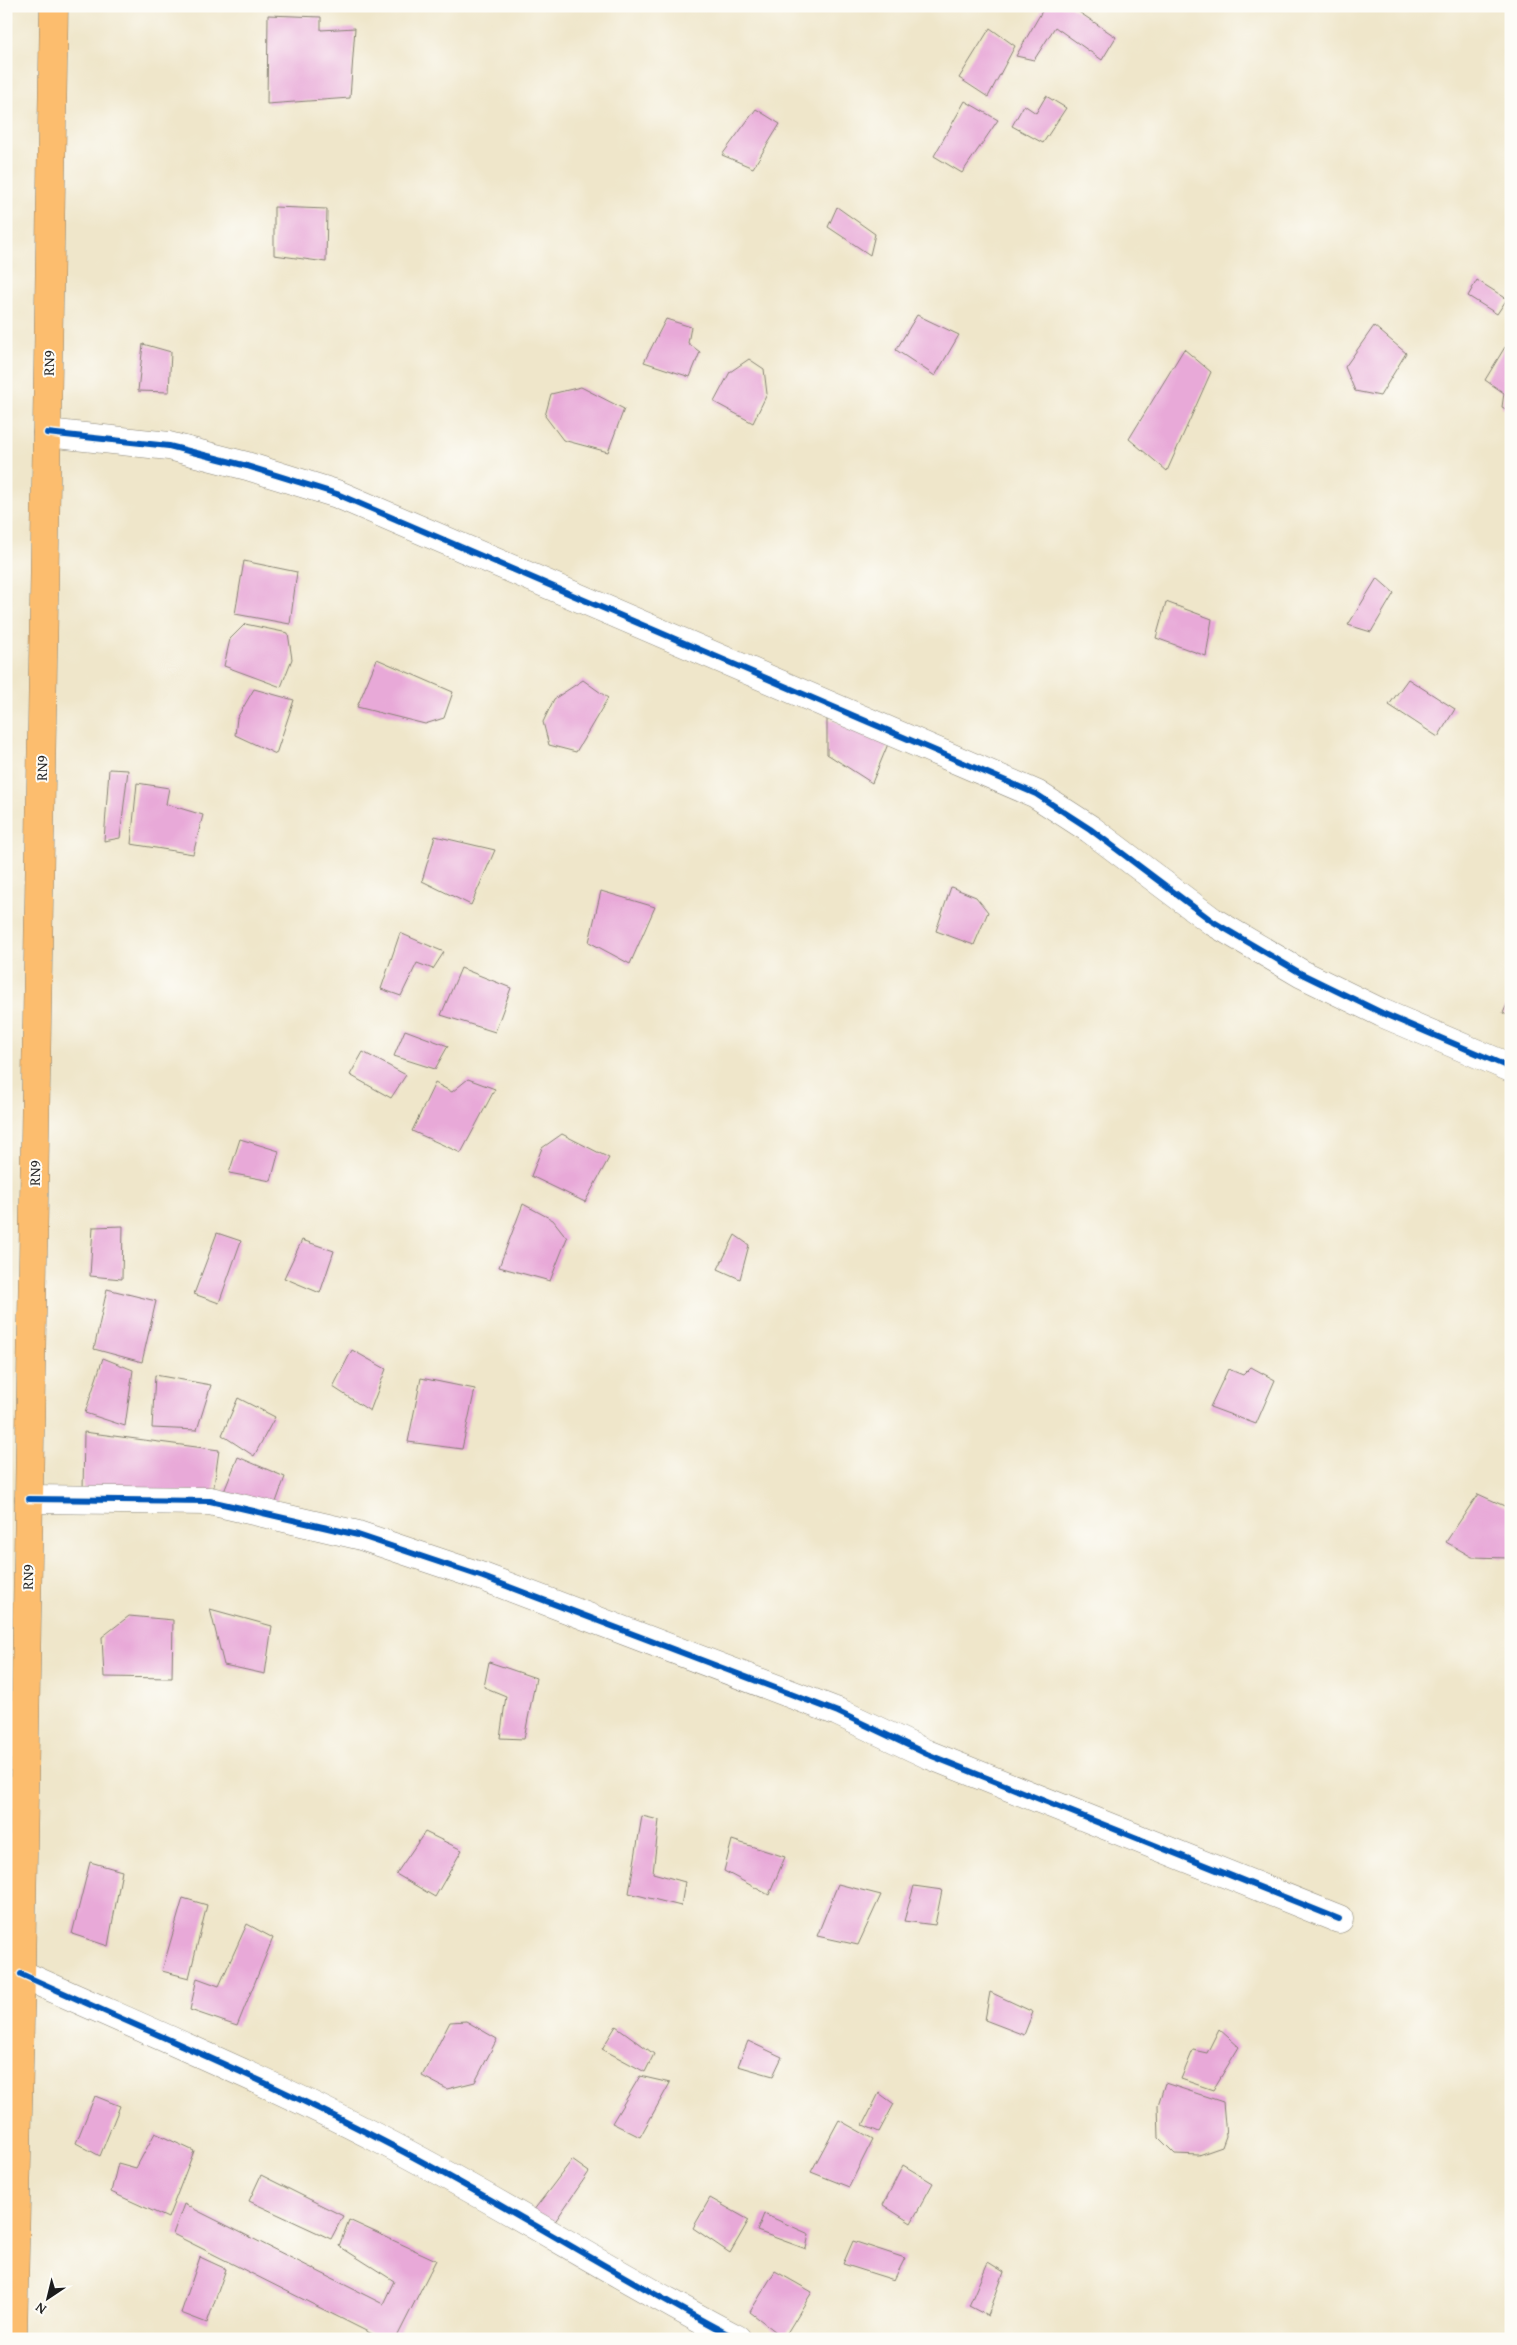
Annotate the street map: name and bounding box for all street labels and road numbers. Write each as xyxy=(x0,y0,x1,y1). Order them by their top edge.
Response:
street label: RN9 xyxy=(38,350,59,376)
street label: RN9 xyxy=(31,755,52,781)
street label: RN9 xyxy=(24,1160,45,1186)
street label: RN9 xyxy=(17,1564,38,1590)

